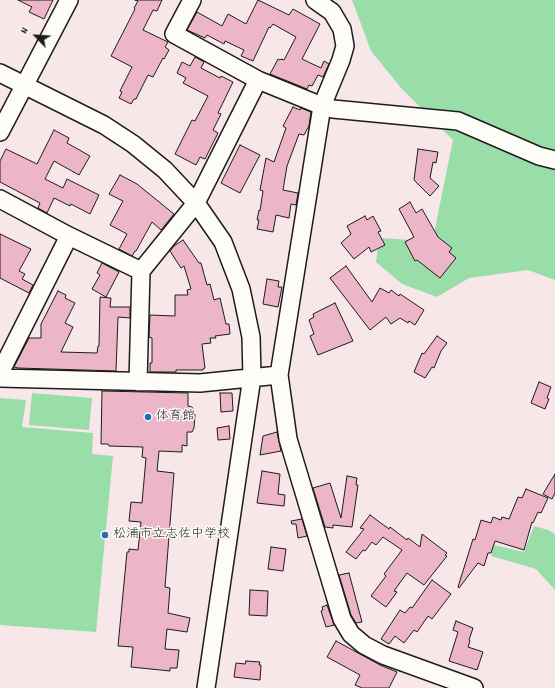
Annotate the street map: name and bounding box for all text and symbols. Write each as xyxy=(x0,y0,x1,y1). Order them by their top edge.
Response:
north arrow xyxy=(16,16,56,56)
text: N xyxy=(17,25,34,37)
place label: 体育館 xyxy=(156,409,195,425)
marker: 体育館 xyxy=(143,412,153,422)
place label: 松浦市立志佐中学校 xyxy=(113,527,230,543)
marker: 松浦市立志佐中学校 xyxy=(100,530,110,540)

